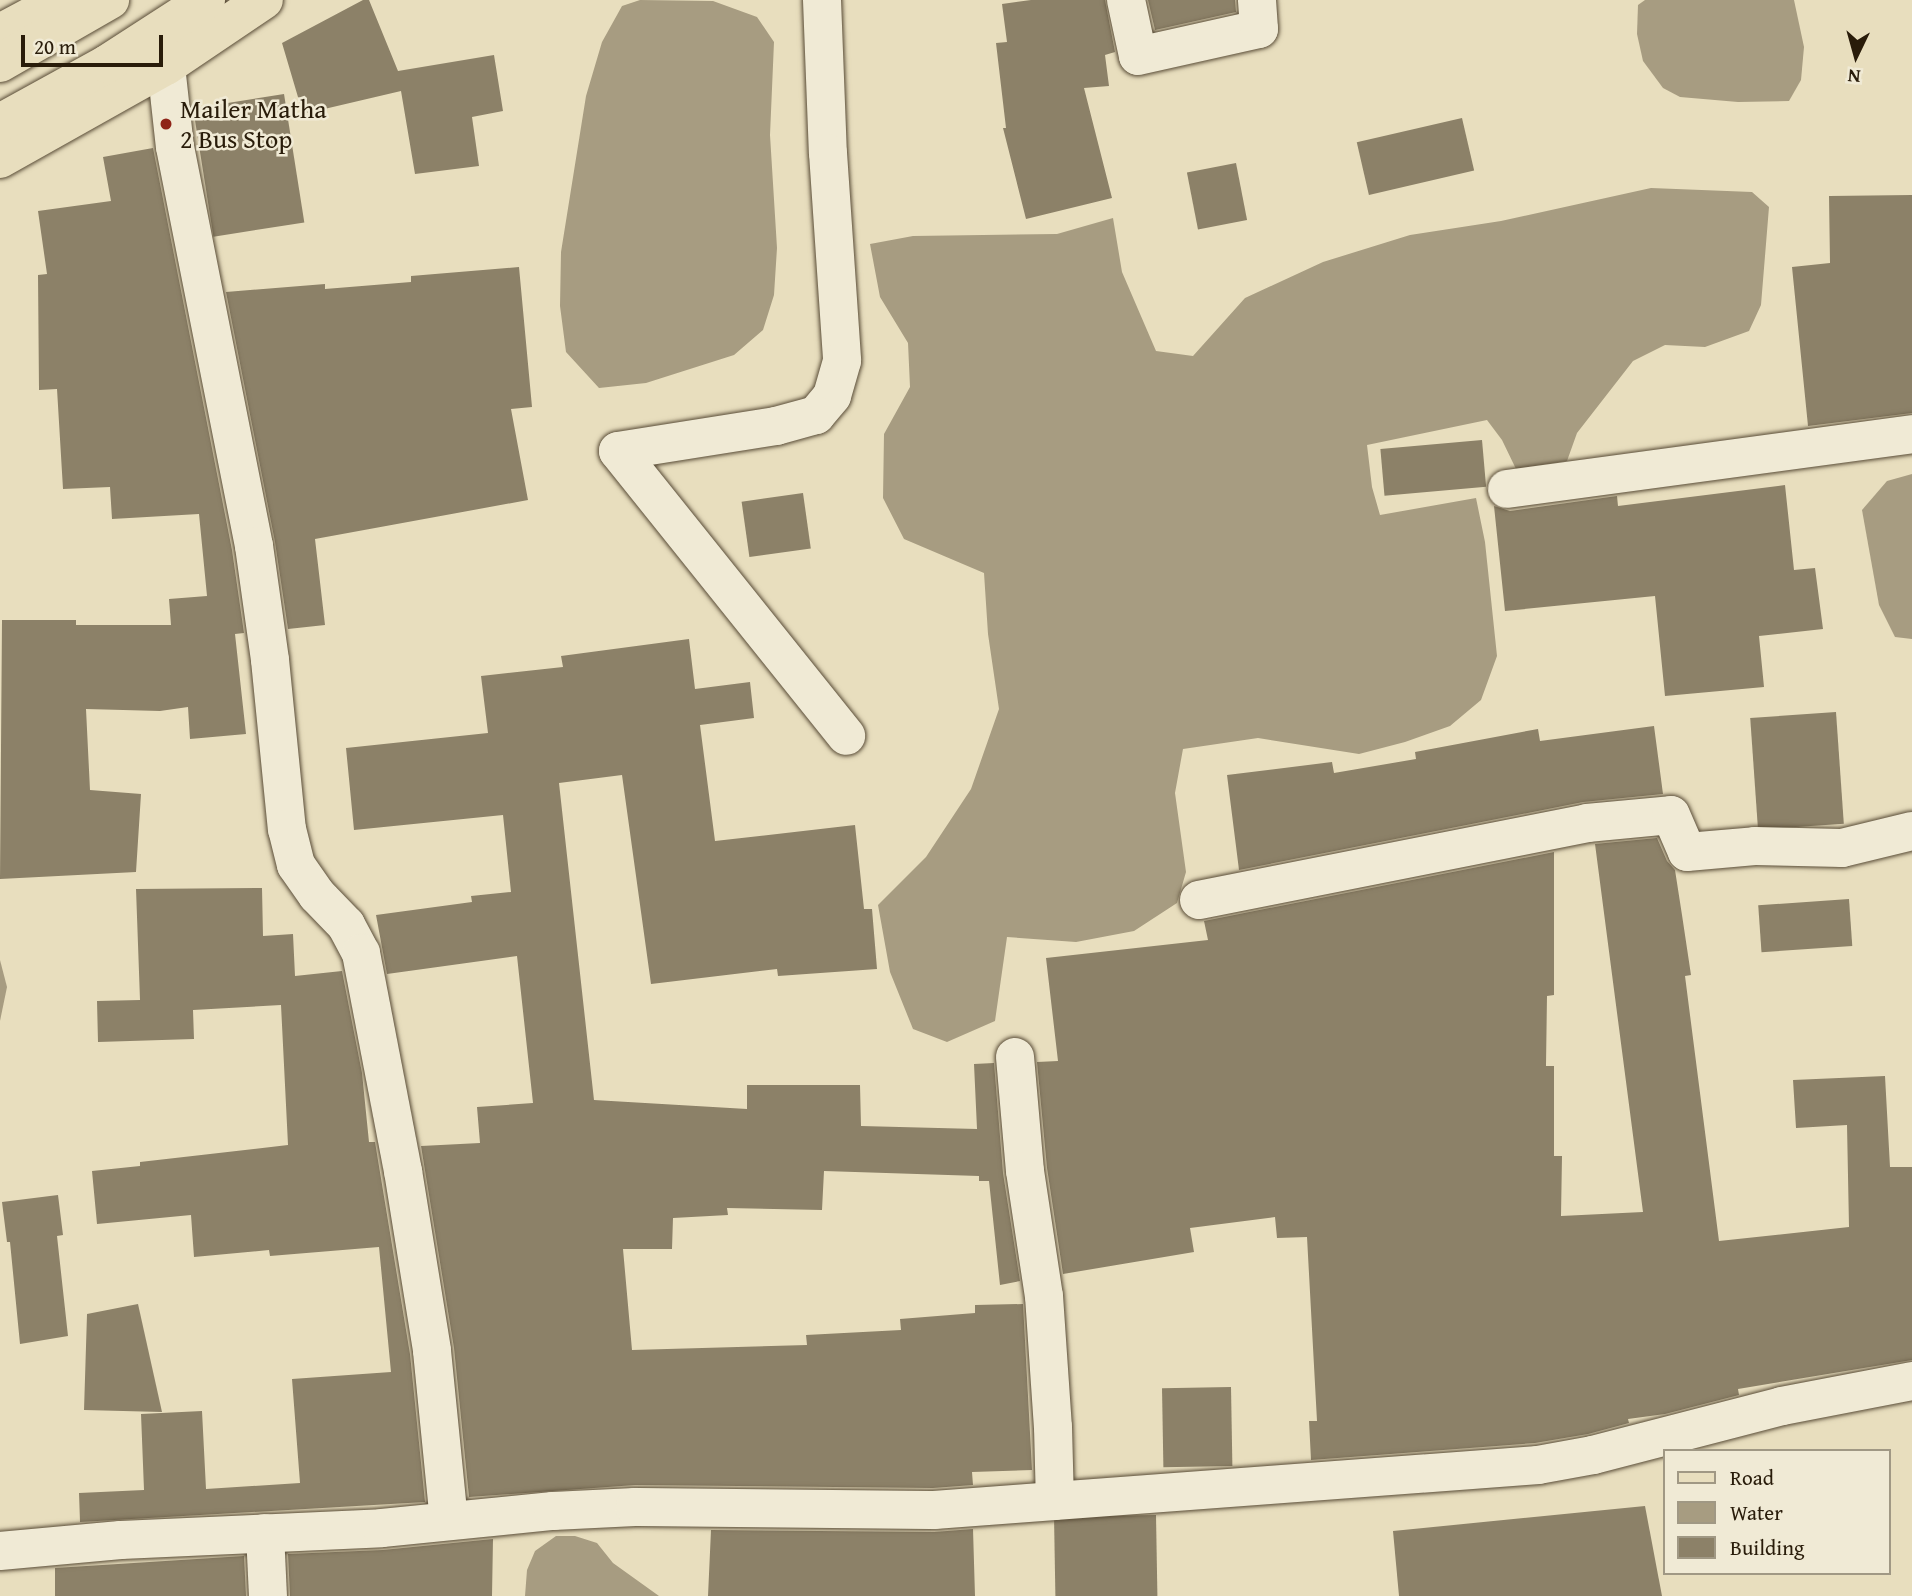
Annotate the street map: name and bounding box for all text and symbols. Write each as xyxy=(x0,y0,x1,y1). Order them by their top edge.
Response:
scale bar xyxy=(24,21,166,65)
north arrow xyxy=(1821,21,1891,91)
text: 20 m xyxy=(34,31,76,62)
text: N xyxy=(1847,62,1862,91)
place label: Mailer Matha 2 Bus Stop xyxy=(180,93,327,154)
marker: Mailer Matha 2 Bus Stop xyxy=(158,116,174,132)
legend xyxy=(1664,1449,1891,1575)
text: Road xyxy=(1730,1462,1774,1493)
text: Water xyxy=(1730,1497,1783,1528)
text: Building xyxy=(1730,1532,1804,1563)

